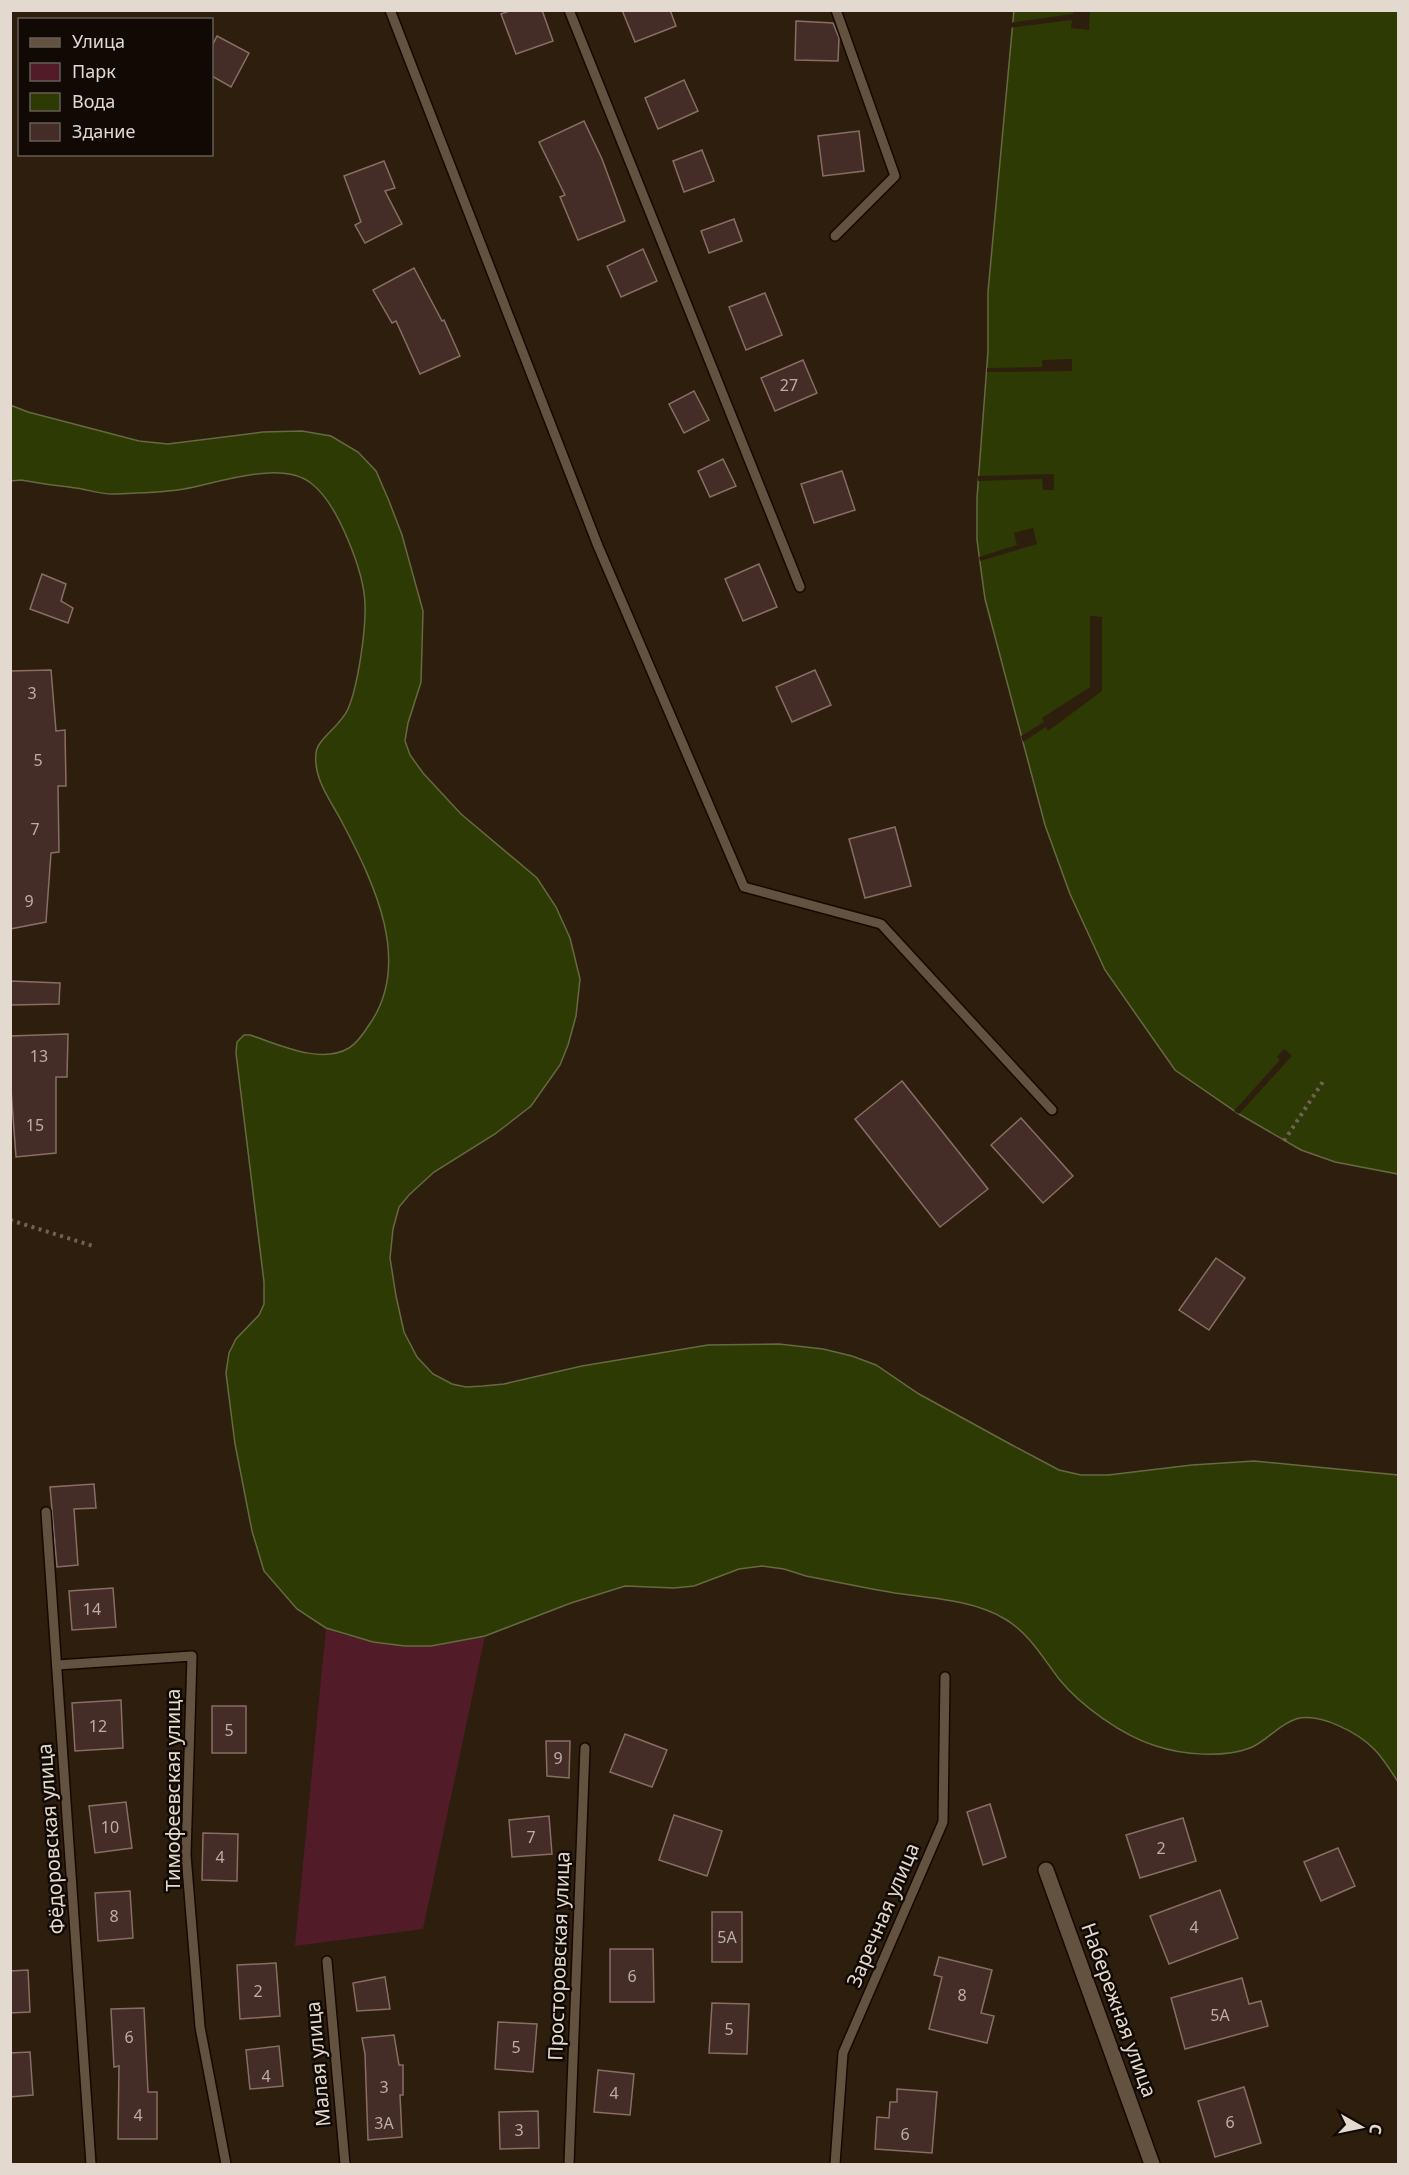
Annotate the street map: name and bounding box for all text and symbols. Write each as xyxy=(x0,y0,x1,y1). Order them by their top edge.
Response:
legend xyxy=(18,18,213,156)
text: Улица xyxy=(72,29,125,53)
text: Парк xyxy=(72,59,116,83)
text: Вода xyxy=(72,89,115,113)
text: Здание xyxy=(72,119,136,143)
house number: 27 xyxy=(780,374,798,396)
house number: 3 xyxy=(27,682,37,704)
house number: 5 xyxy=(33,749,43,771)
house number: 7 xyxy=(30,818,40,840)
house number: 9 xyxy=(24,890,34,912)
house number: 13 xyxy=(30,1045,48,1067)
house number: 15 xyxy=(26,1114,44,1136)
house number: 14 xyxy=(83,1598,101,1620)
street label: Тимофеевская улица xyxy=(159,1689,186,1891)
house number: 12 xyxy=(89,1715,107,1737)
house number: 5 xyxy=(224,1719,234,1741)
street label: Фёдоровская улица xyxy=(30,1743,71,1935)
house number: 9 xyxy=(553,1747,563,1769)
house number: 10 xyxy=(101,1816,119,1838)
house number: 7 xyxy=(526,1826,536,1848)
house number: 2 xyxy=(1156,1837,1166,1859)
street label: Заречная улица xyxy=(840,1839,925,1991)
house number: 4 xyxy=(215,1846,225,1868)
street label: Просторовская улица xyxy=(541,1851,576,2061)
house number: 8 xyxy=(109,1905,119,1927)
house number: 4 xyxy=(1189,1916,1199,1938)
street label: Набережная улица xyxy=(1075,1919,1164,2101)
house number: 5А xyxy=(717,1926,737,1948)
house number: 6 xyxy=(627,1965,637,1987)
house number: 2 xyxy=(253,1980,263,2002)
house number: 8 xyxy=(957,1984,967,2006)
street label: Малая улица xyxy=(299,2000,336,2128)
house number: 5А xyxy=(1210,2004,1230,2026)
house number: 5 xyxy=(724,2018,734,2040)
house number: 6 xyxy=(124,2026,134,2048)
house number: 5 xyxy=(511,2036,521,2058)
house number: 4 xyxy=(261,2065,271,2087)
house number: 3 xyxy=(379,2076,389,2098)
house number: 4 xyxy=(609,2082,619,2104)
north arrow xyxy=(1331,2097,1391,2157)
house number: 4 xyxy=(133,2104,143,2126)
house number: 6 xyxy=(1225,2111,1235,2133)
house number: 3А xyxy=(374,2112,394,2134)
house number: 3 xyxy=(514,2119,524,2141)
house number: 6 xyxy=(900,2123,910,2145)
text: С xyxy=(1364,2123,1387,2136)

